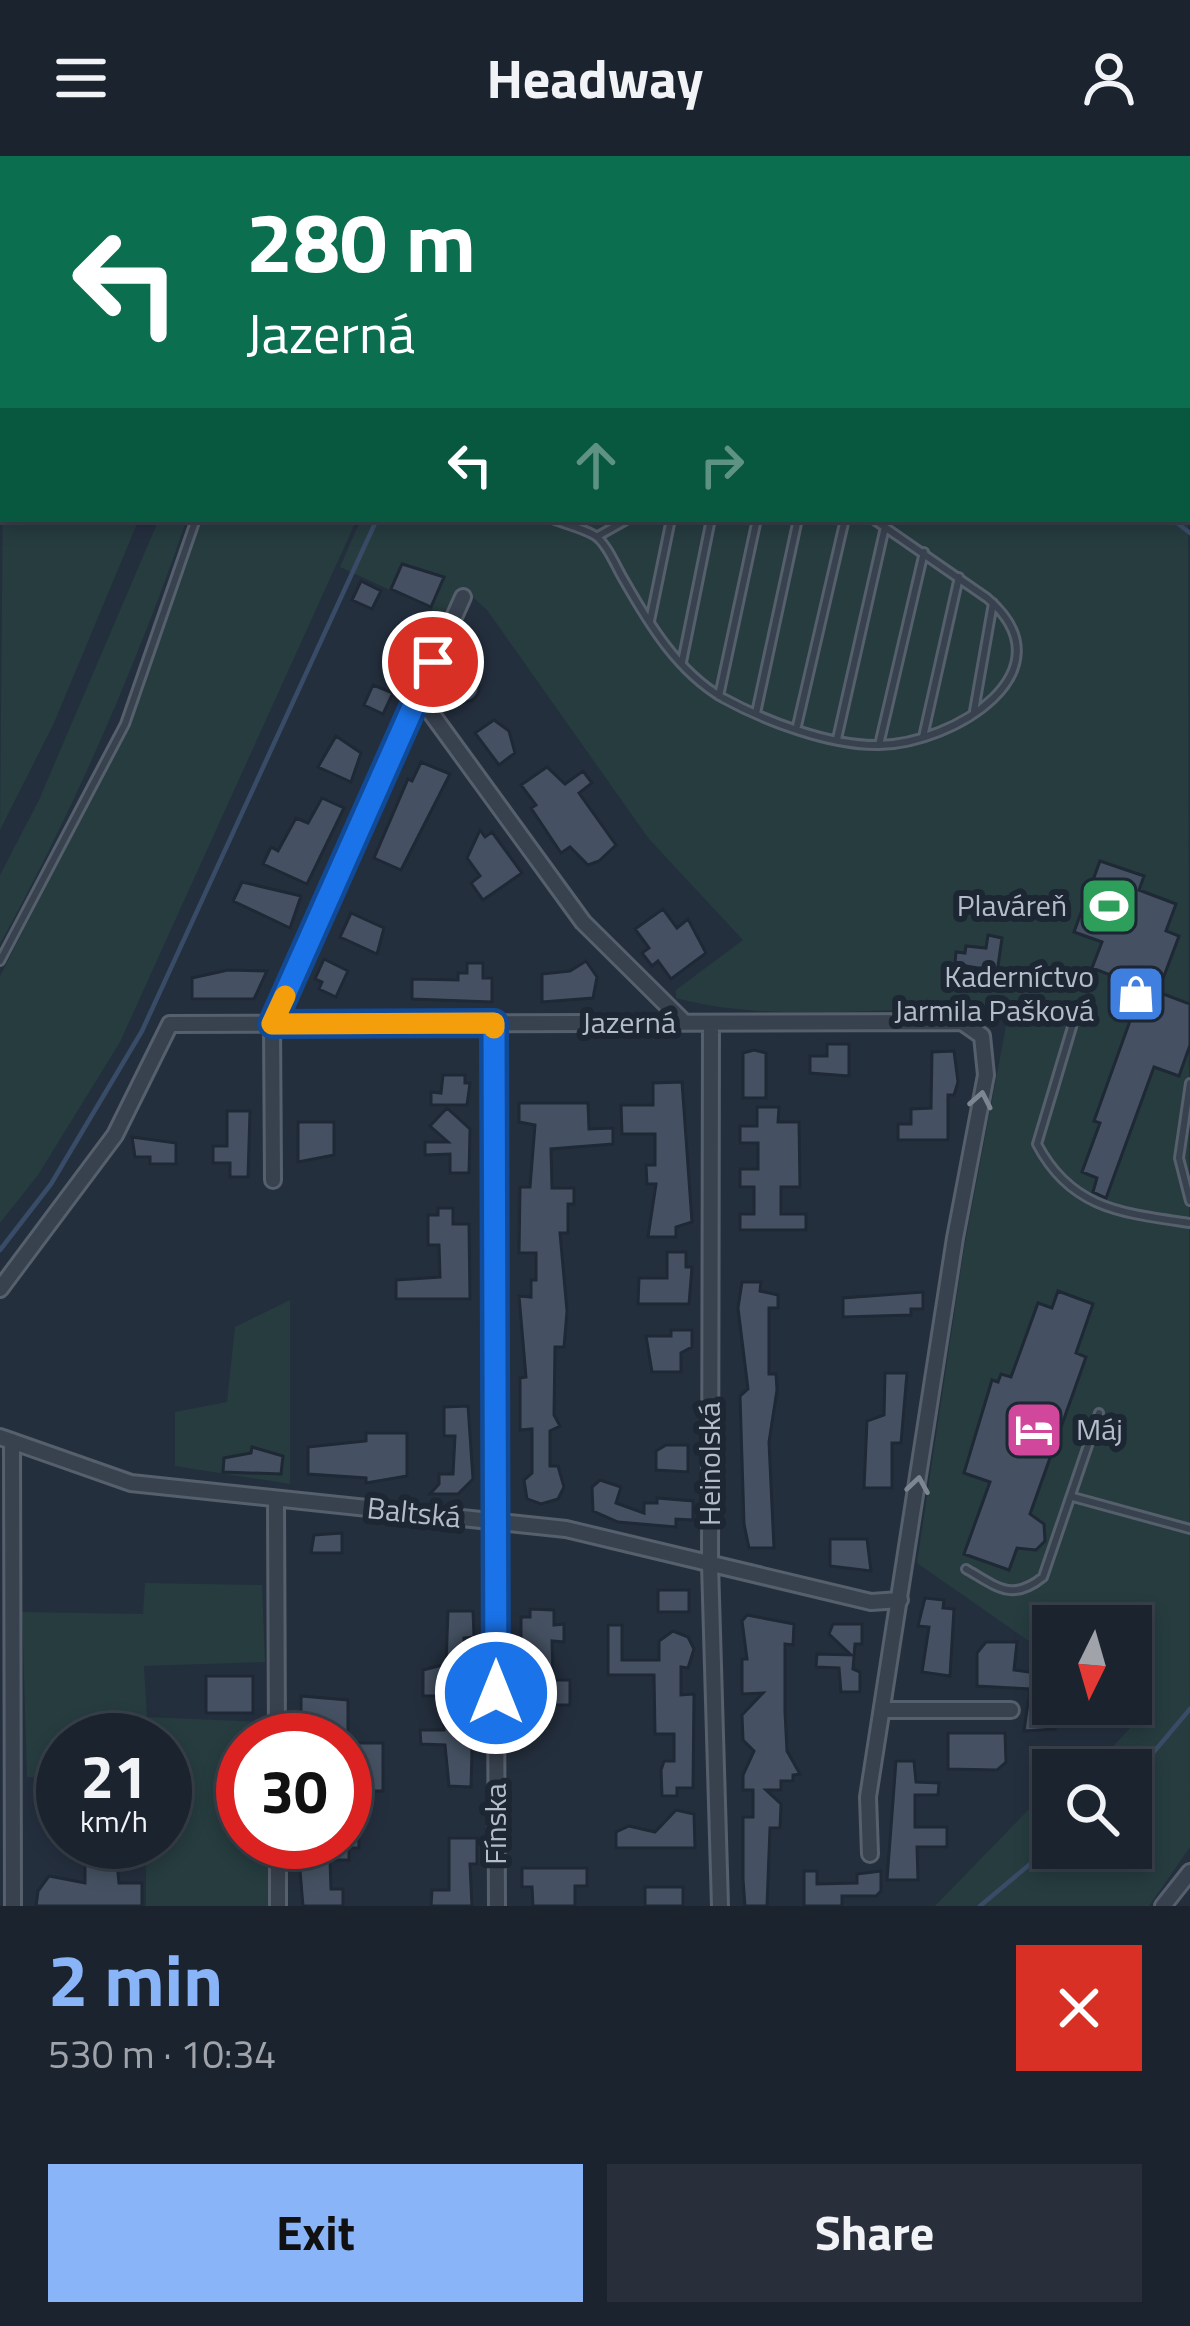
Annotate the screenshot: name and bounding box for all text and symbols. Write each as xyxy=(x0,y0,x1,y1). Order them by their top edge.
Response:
text: Headway xyxy=(487,37,703,119)
icon: menu xyxy=(48,45,114,111)
icon: person xyxy=(1076,45,1142,111)
text: 280 m xyxy=(246,177,476,305)
icon: left xyxy=(48,204,204,360)
text: Jazerná xyxy=(246,292,415,374)
icon: left xyxy=(437,432,503,498)
icon: ahead xyxy=(563,432,629,498)
icon: right xyxy=(689,432,755,498)
pin xyxy=(382,611,484,713)
icon: arrive xyxy=(400,629,466,695)
sports icon: Plaváreň xyxy=(1078,875,1140,937)
place label: Plaváreň xyxy=(957,882,1067,928)
place label: Kaderníctvo Jarmila Pašková xyxy=(894,953,1094,1033)
shop icon: Kaderníctvo Jarmila Pašková xyxy=(1105,963,1167,1025)
street label: Jazerná xyxy=(582,999,676,1045)
one-way arrow xyxy=(968,1090,993,1110)
hotel icon: Máj xyxy=(1003,1399,1065,1461)
street label: Heinolská xyxy=(686,1402,732,1526)
place label: Máj xyxy=(1076,1406,1123,1452)
one-way arrow xyxy=(905,1475,930,1495)
street label: Baltská xyxy=(365,1484,463,1540)
north arrow xyxy=(1032,1605,1152,1725)
map controls xyxy=(1032,1605,1152,1869)
position arrow xyxy=(433,1630,559,1756)
speed limit sign: 30 xyxy=(216,1713,372,1869)
text: 21 xyxy=(80,1730,148,1821)
button: search xyxy=(1032,1749,1152,1869)
street label: Fínska xyxy=(472,1783,518,1865)
text: km/h xyxy=(80,1798,148,1844)
text: 2 min xyxy=(48,1924,223,2034)
button: close xyxy=(1016,1945,1142,2071)
text: 530 m · 10:34 xyxy=(48,2024,276,2083)
button: Exit xyxy=(48,2164,583,2302)
button: Share xyxy=(607,2164,1142,2302)

